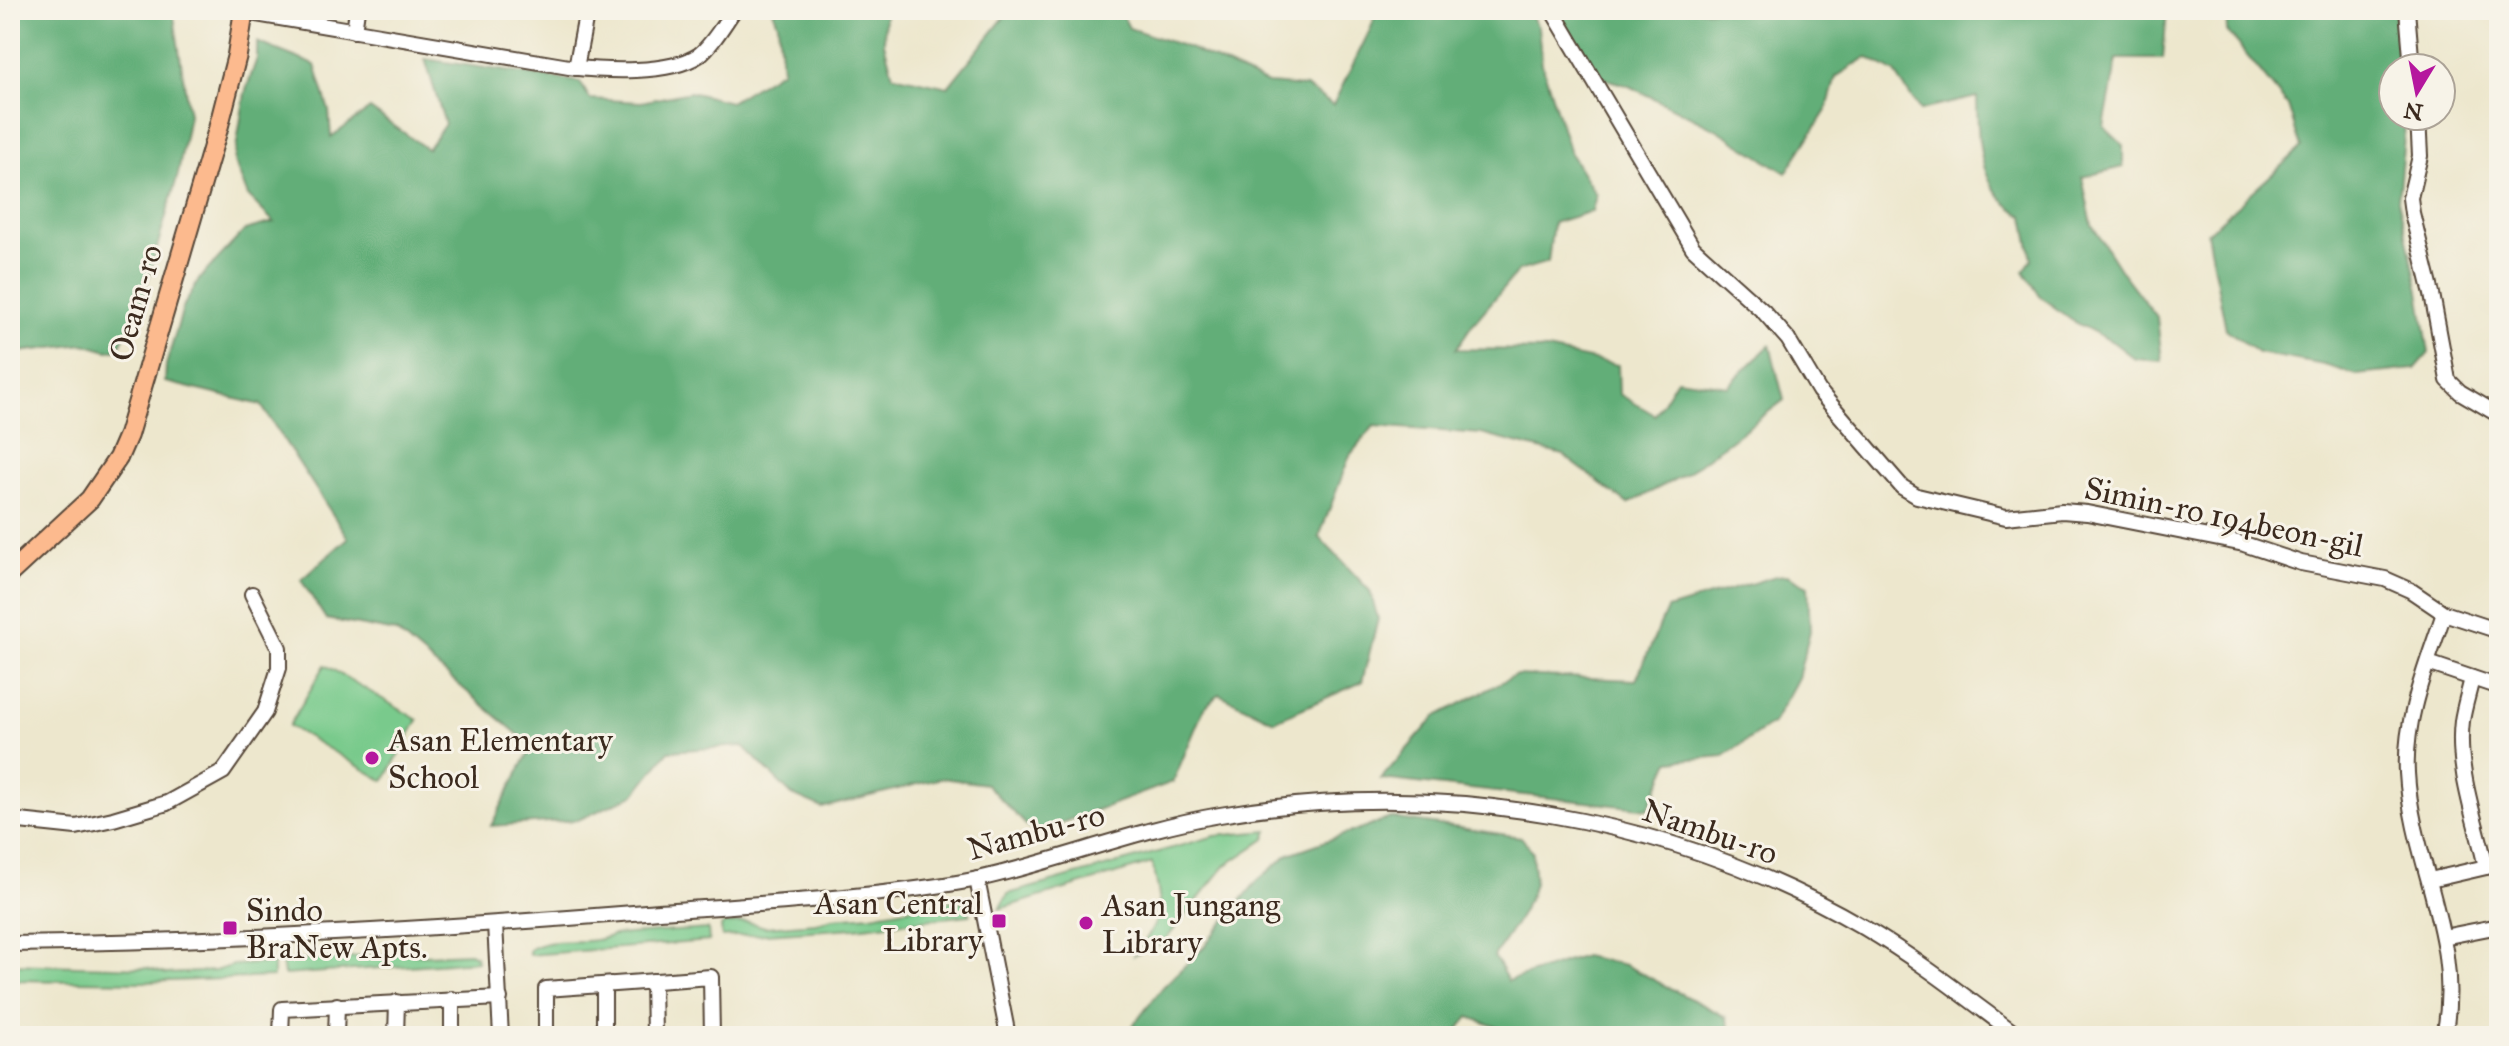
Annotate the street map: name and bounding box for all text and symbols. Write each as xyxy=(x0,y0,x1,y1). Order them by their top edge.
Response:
north arrow xyxy=(2377,52,2457,132)
text: N xyxy=(2402,96,2425,126)
street label: Oeam-ro xyxy=(101,240,171,366)
street label: Simin-ro 194beon-gil xyxy=(2081,468,2367,566)
place label: Asan Elementary School xyxy=(386,721,614,797)
marker: Asan Elementary School xyxy=(363,749,381,767)
street label: Nambu-ro xyxy=(1637,791,1783,873)
street label: Nambu-ro xyxy=(963,795,1109,869)
place label: Asan Central Library xyxy=(812,884,984,960)
place label: Asan Jungang Library xyxy=(1100,886,1281,962)
place label: Sindo BraNew Apts. xyxy=(246,891,428,967)
marker: Asan Central Library xyxy=(990,912,1008,930)
marker: Asan Jungang Library xyxy=(1077,914,1095,932)
marker: Sindo BraNew Apts. xyxy=(221,919,239,937)

